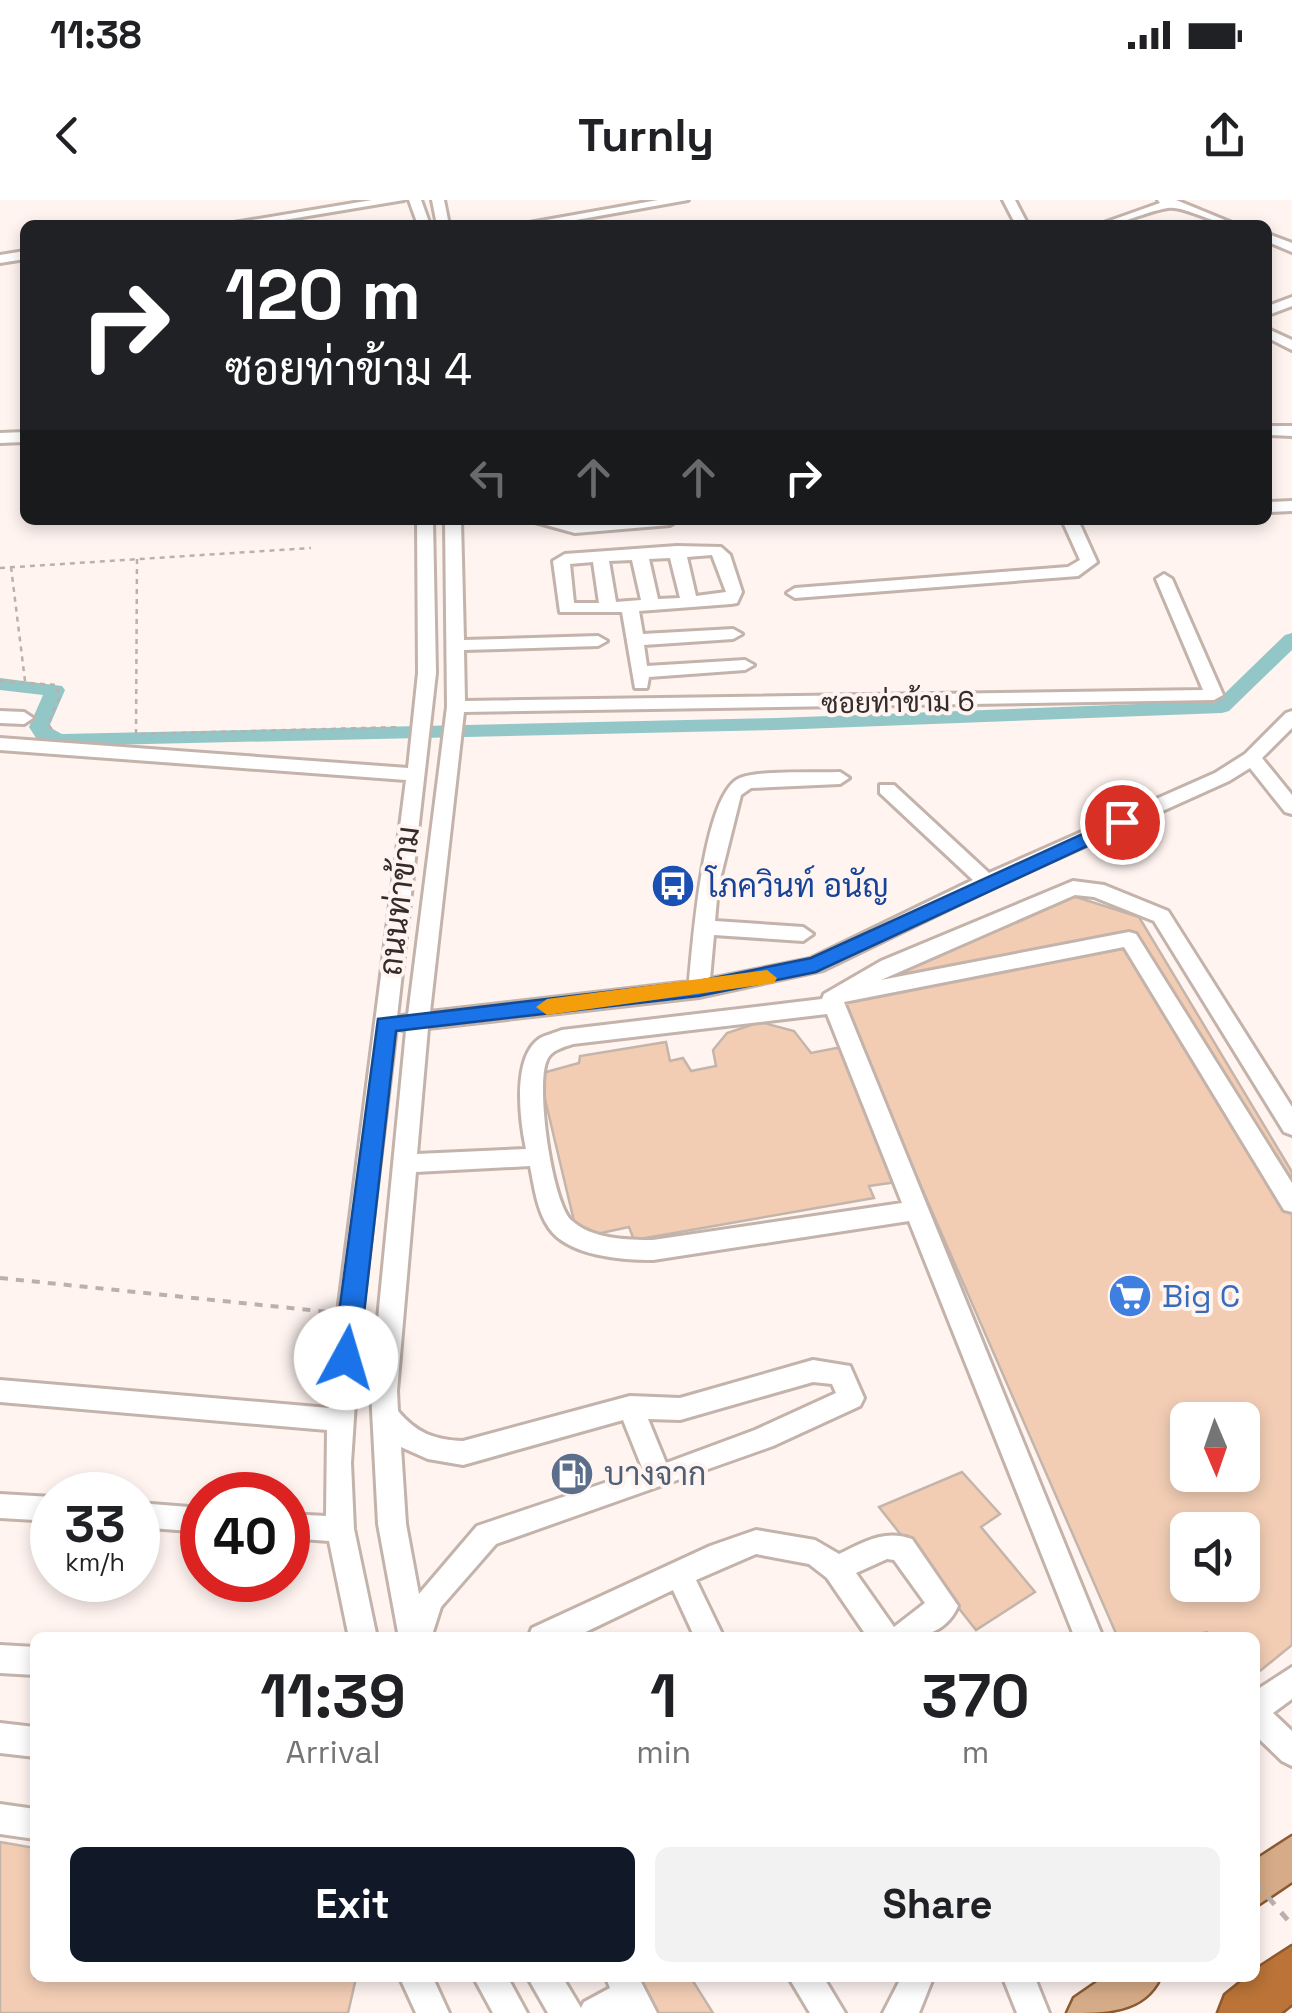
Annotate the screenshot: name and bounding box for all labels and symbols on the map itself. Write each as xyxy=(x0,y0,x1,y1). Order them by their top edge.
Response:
street label: ซอยท่าข้าม 6 xyxy=(821,683,975,721)
pin xyxy=(1080,780,1165,865)
street label: ถนนท่าข้าม xyxy=(369,824,428,978)
bus stop icon: โภควินท์ อนัญ xyxy=(650,863,696,909)
place label: โภควินท์ อนัญ xyxy=(704,865,889,906)
supermarket icon: Big C xyxy=(1107,1273,1153,1319)
place label: Big C xyxy=(1162,1276,1240,1316)
position arrow xyxy=(294,1306,398,1410)
north arrow xyxy=(1170,1402,1260,1492)
fuel station icon: บางจาก xyxy=(549,1451,595,1497)
place label: บางจาก xyxy=(604,1454,706,1494)
speed limit sign: 40 xyxy=(180,1472,310,1602)

